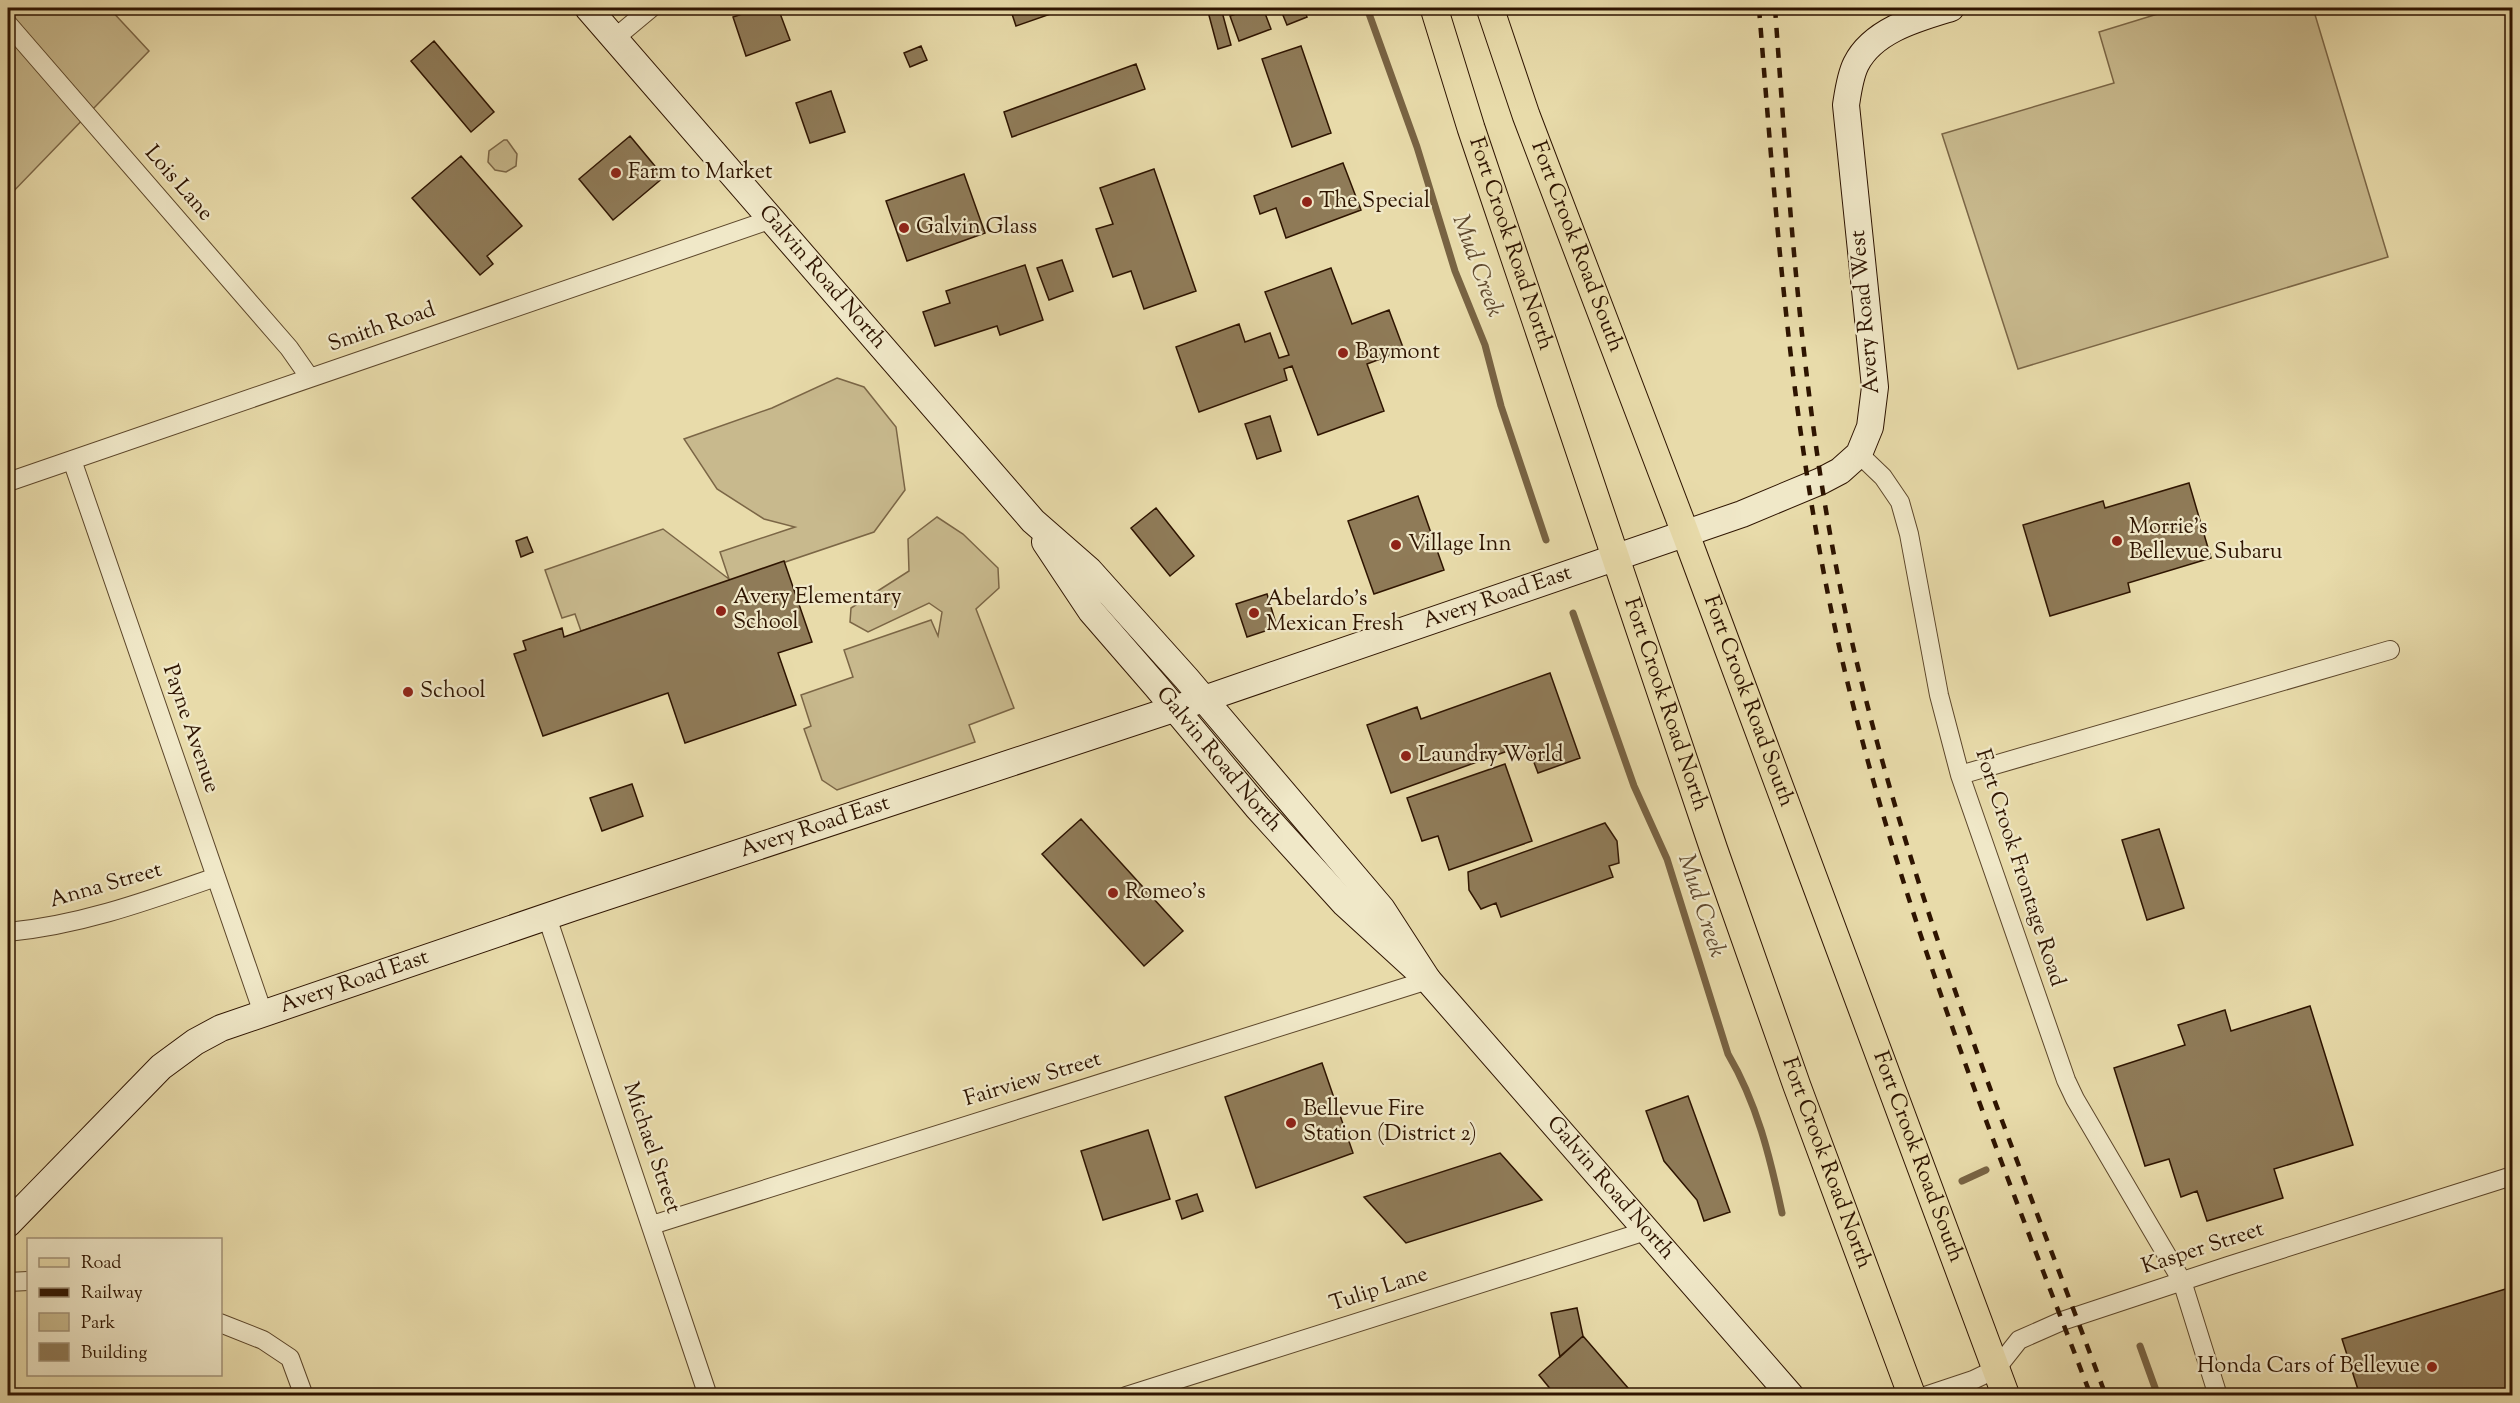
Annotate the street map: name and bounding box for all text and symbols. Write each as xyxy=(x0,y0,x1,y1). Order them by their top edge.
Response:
street label: Fort Crook Road North xyxy=(1459,133,1561,355)
street label: Fort Crook Road South xyxy=(1522,137,1631,357)
street label: Lois Lane xyxy=(136,139,220,229)
place label: Farm to Market xyxy=(628,157,773,189)
marker: Farm to Market xyxy=(609,166,623,180)
place label: The Special xyxy=(1319,186,1430,218)
marker: The Special xyxy=(1300,195,1314,209)
street label: Galvin Road North xyxy=(750,199,894,357)
water label: Mud Creek xyxy=(1443,210,1511,322)
place label: Galvin Glass xyxy=(916,212,1037,244)
marker: Galvin Glass xyxy=(897,221,911,235)
street label: Avery Road West xyxy=(1843,228,1889,395)
street label: Smith Road xyxy=(324,295,440,361)
place label: Baymont xyxy=(1355,337,1440,369)
marker: Baymont xyxy=(1336,346,1350,360)
place label: Morrie's Bellevue Subaru xyxy=(2129,512,2283,569)
place label: Village Inn xyxy=(1408,529,1512,561)
marker: Morrie's Bellevue Subaru xyxy=(2110,534,2124,548)
marker: Village Inn xyxy=(1389,538,1403,552)
street label: Avery Road East xyxy=(1419,557,1577,638)
place label: Avery Elementary School xyxy=(733,582,902,639)
place label: Abelardo's Mexican Fresh xyxy=(1266,584,1404,641)
street label: Fort Crook Road South xyxy=(1694,591,1802,812)
street label: Fort Crook Road North xyxy=(1614,594,1716,815)
marker: Avery Elementary School xyxy=(714,604,728,618)
marker: Abelardo's Mexican Fresh xyxy=(1247,606,1261,620)
street label: Payne Avenue xyxy=(153,660,227,798)
place label: School xyxy=(420,676,486,708)
street label: Galvin Road North xyxy=(1148,680,1289,840)
marker: School xyxy=(401,685,415,699)
place label: Laundry World xyxy=(1418,740,1563,772)
street label: Fort Crook Frontage Road xyxy=(1965,745,2073,991)
marker: Laundry World xyxy=(1399,749,1413,763)
street label: Avery Road East xyxy=(736,788,894,867)
water label: Mud Creek xyxy=(1668,850,1734,962)
street label: Anna Street xyxy=(46,855,166,917)
place label: Romeo's xyxy=(1125,877,1206,909)
marker: Romeo's xyxy=(1106,886,1120,900)
street label: Avery Road East xyxy=(276,942,434,1023)
street label: Fairview Street xyxy=(960,1044,1106,1116)
street label: Fort Crook Road South xyxy=(1863,1047,1971,1267)
street label: Fort Crook Road North xyxy=(1772,1053,1879,1273)
street label: Michael Street xyxy=(614,1078,689,1218)
place label: Bellevue Fire Station (District 2) xyxy=(1303,1094,1477,1151)
street label: Galvin Road North xyxy=(1538,1109,1682,1268)
marker: Bellevue Fire Station (District 2) xyxy=(1284,1116,1298,1130)
street label: Kasper Street xyxy=(2138,1214,2269,1284)
legend xyxy=(27,1238,222,1376)
text: Road xyxy=(81,1251,121,1277)
street label: Tulip Lane xyxy=(1326,1259,1432,1321)
text: Railway xyxy=(81,1281,143,1307)
text: Park xyxy=(81,1311,116,1337)
text: Building xyxy=(81,1341,147,1367)
place label: Honda Cars of Bellevue xyxy=(2197,1351,2420,1383)
marker: Honda Cars of Bellevue xyxy=(2425,1360,2439,1374)

